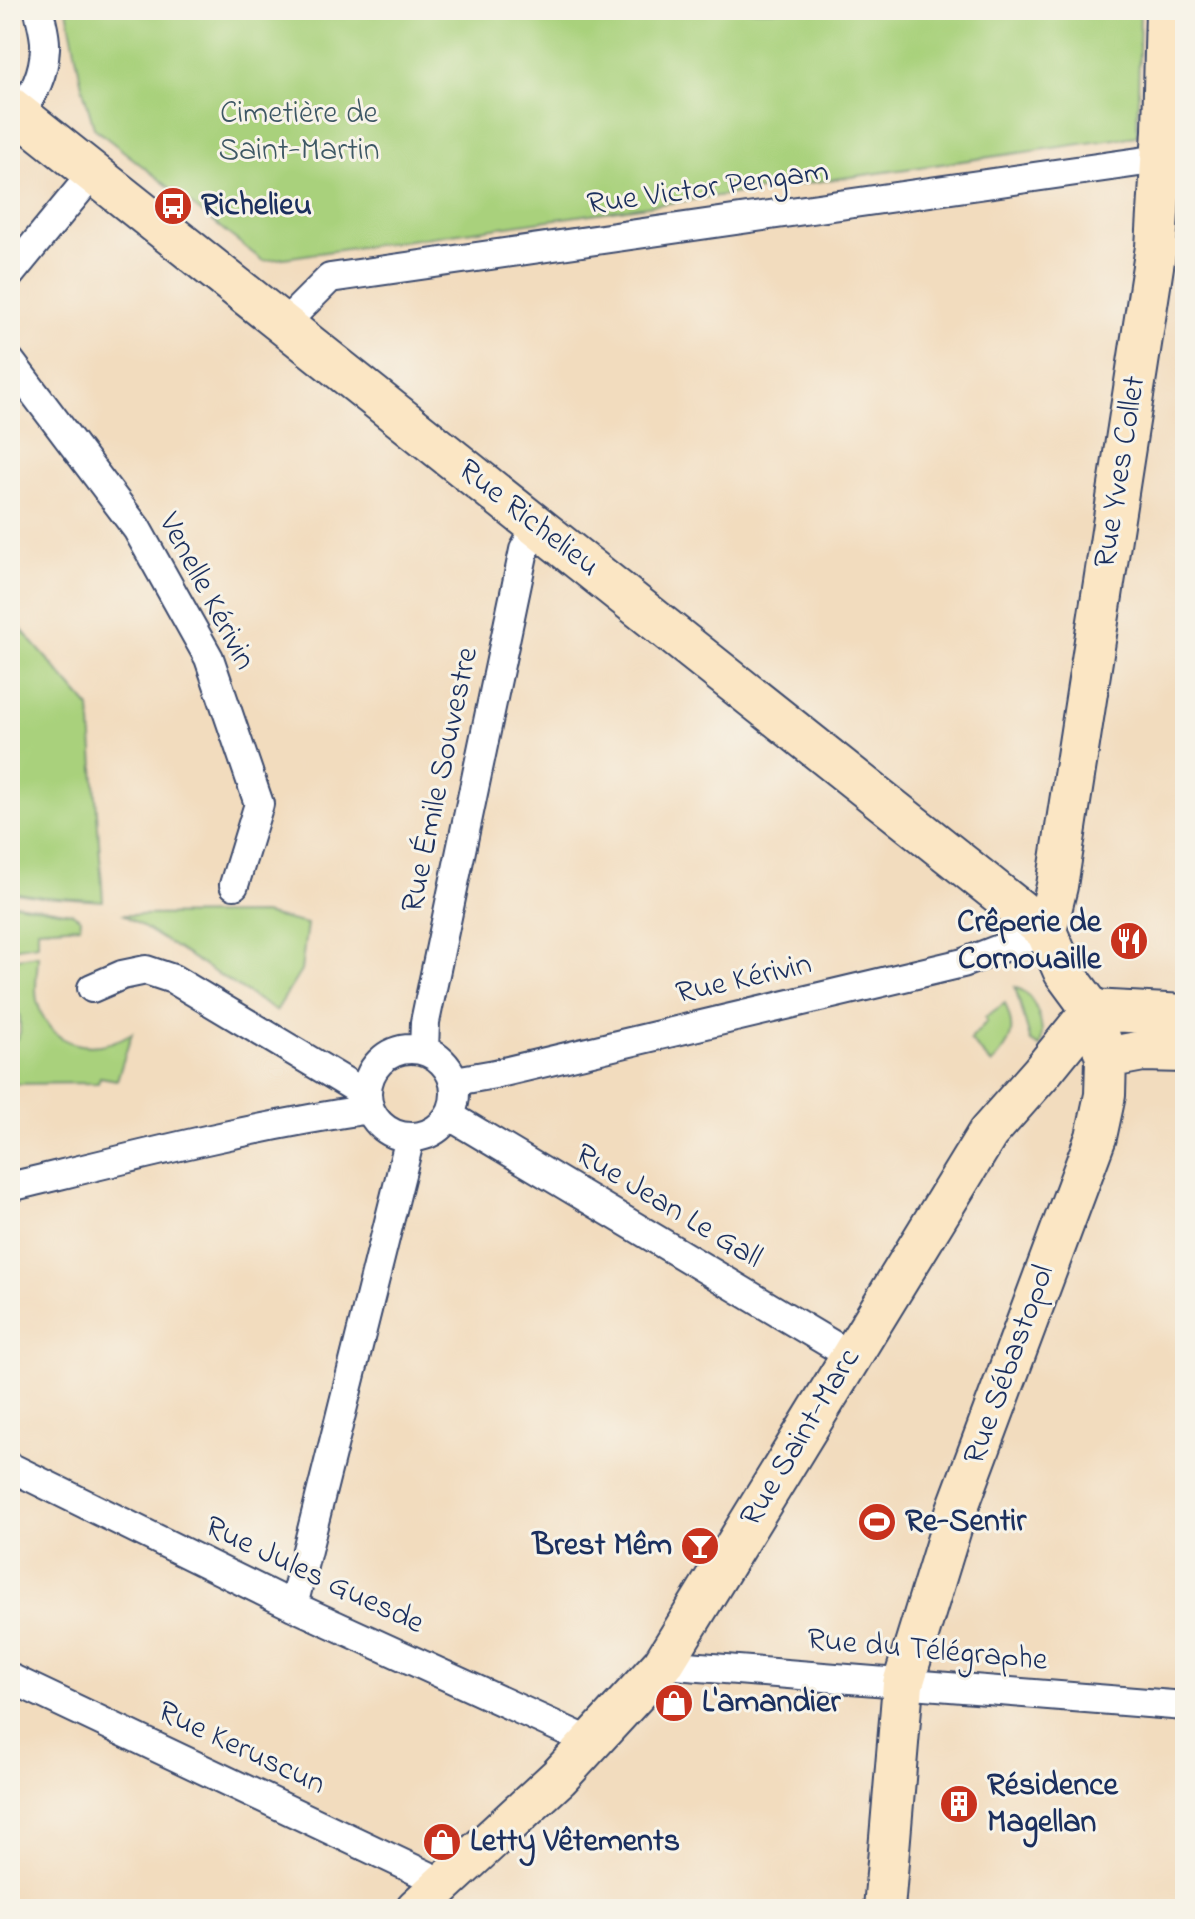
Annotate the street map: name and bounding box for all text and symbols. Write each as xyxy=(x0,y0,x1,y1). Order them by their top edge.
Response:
park label: Cimetière de Saint-Martin xyxy=(218,91,380,175)
street label: Rue Victor Pengam xyxy=(584,149,832,229)
place label: Richelieu xyxy=(201,183,312,230)
bus stop icon: Richelieu xyxy=(152,185,194,227)
street label: Rue Yves Collet xyxy=(1083,372,1159,571)
street label: Rue Richelieu xyxy=(447,448,609,590)
street label: Venelle Kérivin xyxy=(144,504,267,679)
street label: Rue Émile Souvestre xyxy=(390,642,492,917)
place label: Crêperie de Cornouaille xyxy=(957,900,1103,984)
restaurant icon: Crêperie de Cornouaille xyxy=(1108,920,1150,962)
street label: Rue Kérivin xyxy=(672,942,816,1018)
street label: Rue Jean Le Gall xyxy=(565,1132,771,1282)
street label: Rue Sébastopol xyxy=(952,1259,1068,1471)
street label: Rue Saint-Marc xyxy=(729,1339,873,1536)
place label: Re-Sentir xyxy=(905,1499,1027,1546)
sports icon: Re-Sentir xyxy=(856,1501,898,1543)
street label: Rue Jules Guesde xyxy=(197,1505,432,1648)
place label: Brest Mêm xyxy=(531,1523,672,1570)
bar icon: Brest Mêm xyxy=(679,1525,721,1567)
street label: Rue du Télégraphe xyxy=(805,1617,1050,1685)
place label: L'amandier xyxy=(702,1680,841,1727)
shop icon: L'amandier xyxy=(653,1682,695,1724)
street label: Rue Keruscun xyxy=(149,1690,333,1808)
place label: Résidence Magellan xyxy=(987,1763,1119,1848)
building icon: Résidence Magellan xyxy=(938,1783,980,1825)
place label: Letty Vêtements xyxy=(470,1819,680,1867)
shop icon: Letty Vêtements xyxy=(421,1821,463,1863)

